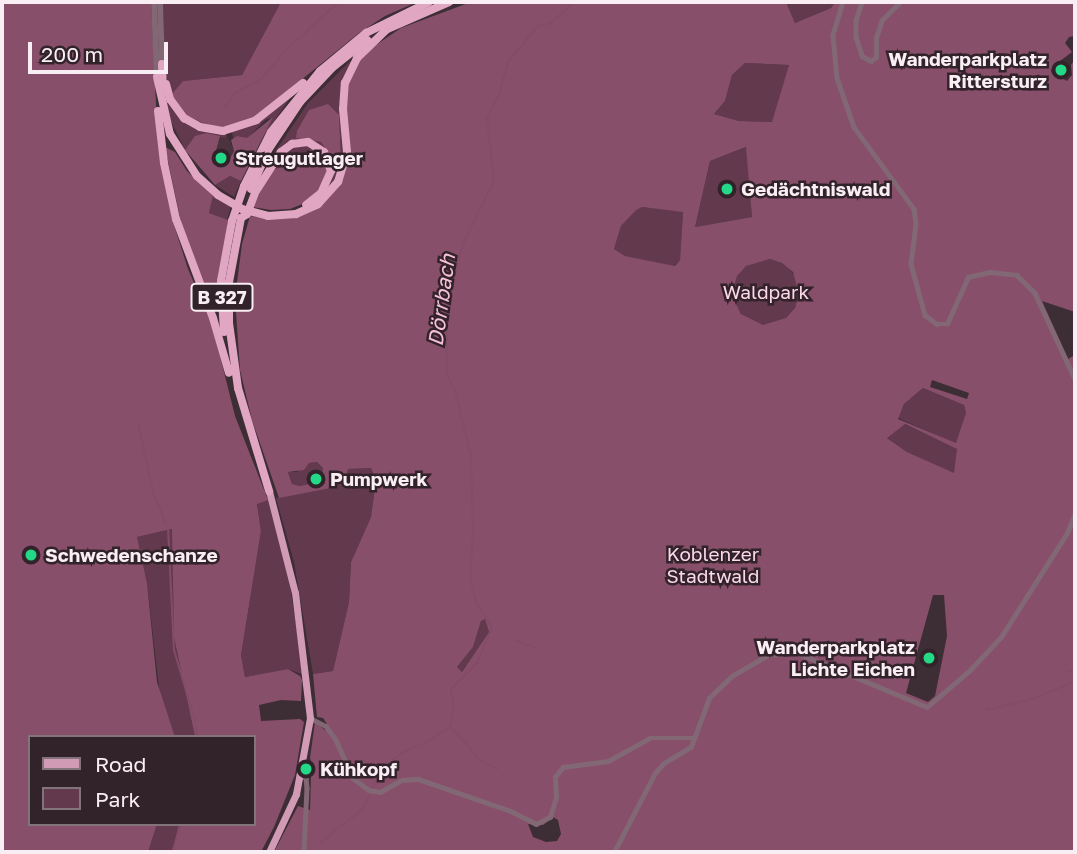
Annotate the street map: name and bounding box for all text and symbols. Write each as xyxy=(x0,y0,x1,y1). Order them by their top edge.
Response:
scale bar xyxy=(32,28,172,72)
text: 200 m xyxy=(41,41,103,67)
place label: Wanderparkplatz Rittersturz xyxy=(888,48,1047,92)
marker: Wanderparkplatz Rittersturz xyxy=(1053,62,1069,78)
place label: Streugutlager xyxy=(235,147,363,169)
marker: Streugutlager xyxy=(213,150,229,166)
place label: Gedächtniswald xyxy=(741,178,890,200)
marker: Gedächtniswald xyxy=(719,181,735,197)
water label: Dörrbach xyxy=(422,252,460,348)
park label: Waldpark xyxy=(723,281,809,303)
road number: B 327 xyxy=(190,282,254,312)
place label: Pumpwerk xyxy=(330,468,428,490)
marker: Pumpwerk xyxy=(308,471,324,487)
park label: Koblenzer Stadtwald xyxy=(667,543,759,587)
place label: Schwedenschanze xyxy=(45,544,218,566)
marker: Schwedenschanze xyxy=(23,547,39,563)
place label: Wanderparkplatz Lichte Eichen xyxy=(756,636,915,680)
marker: Wanderparkplatz Lichte Eichen xyxy=(921,650,937,666)
legend xyxy=(28,735,256,826)
text: Road xyxy=(95,751,146,777)
place label: Kühkopf xyxy=(320,758,397,780)
marker: Kühkopf xyxy=(298,761,314,777)
text: Park xyxy=(95,786,140,812)

